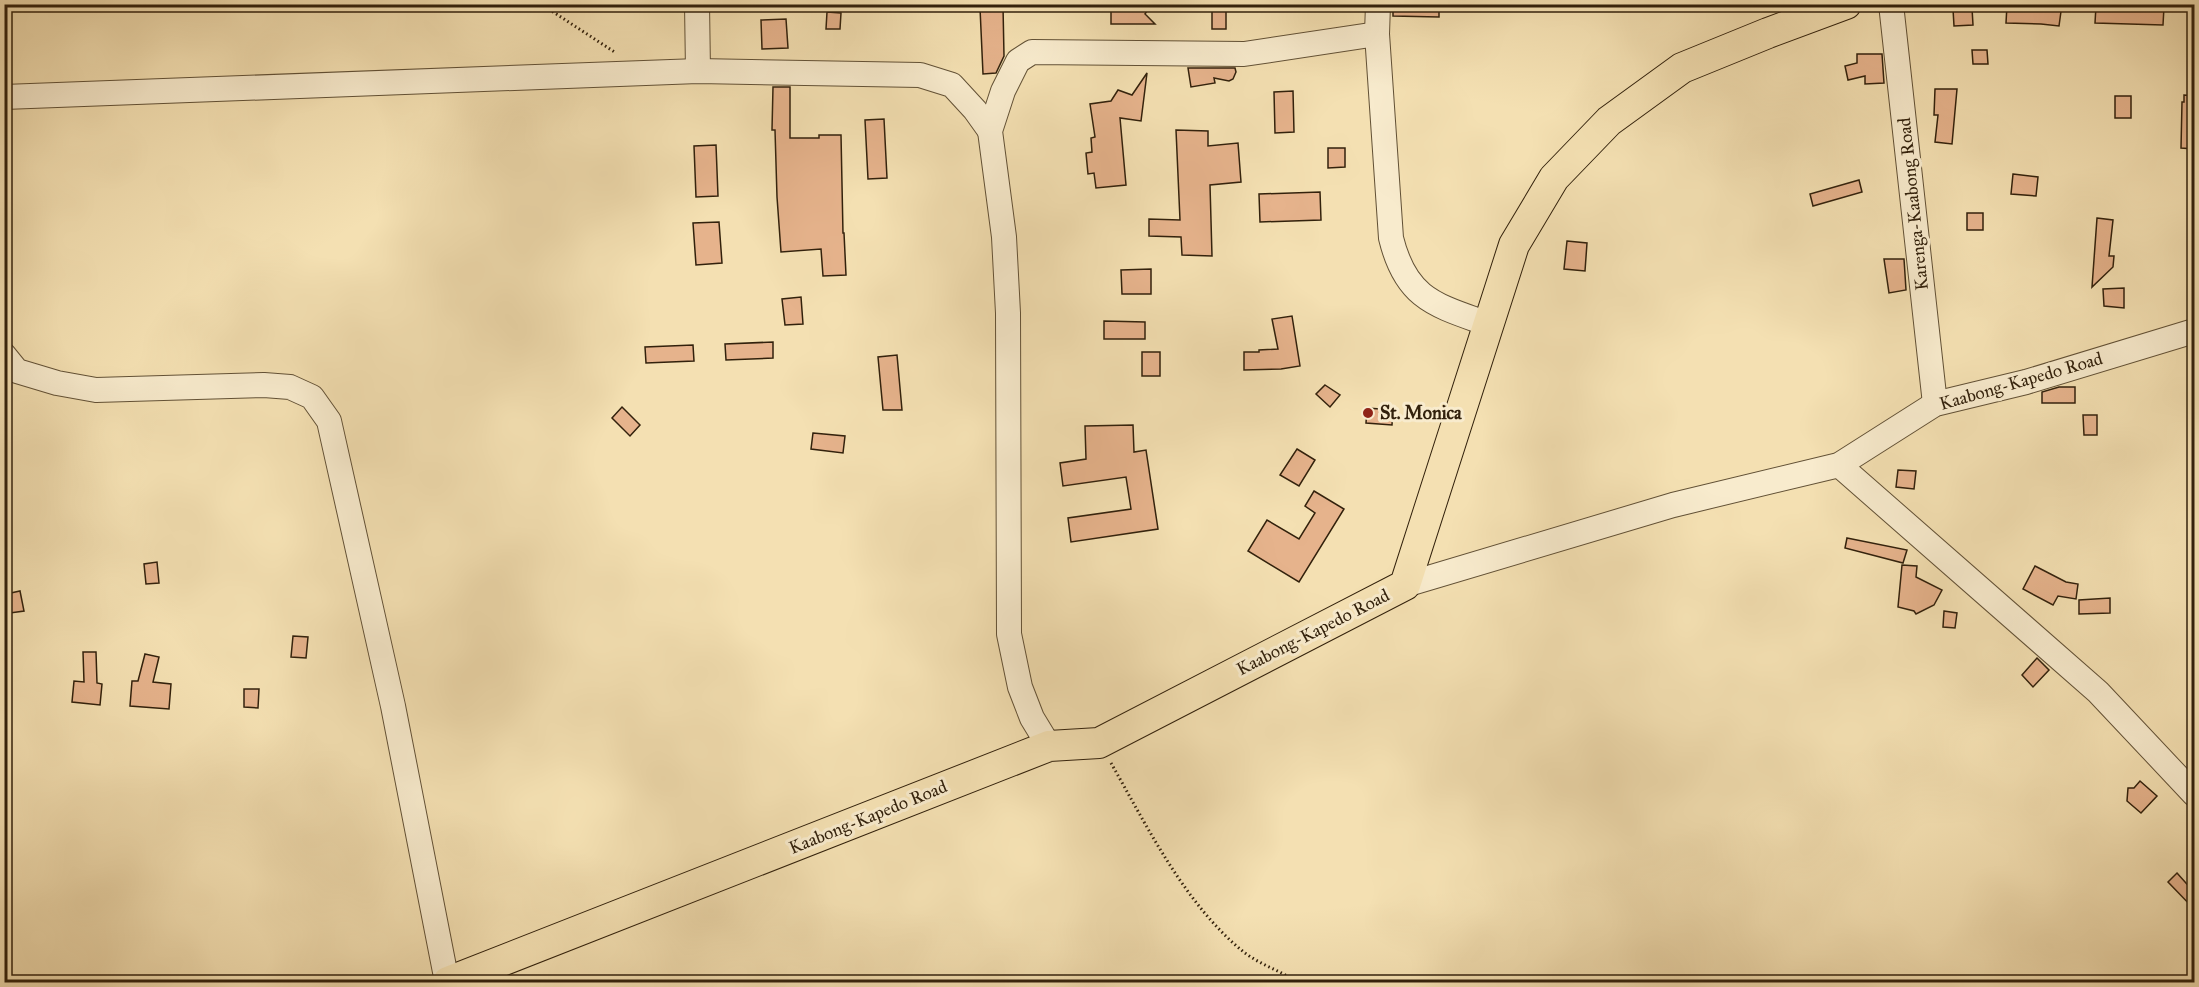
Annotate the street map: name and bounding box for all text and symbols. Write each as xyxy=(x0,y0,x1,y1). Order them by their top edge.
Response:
street label: Karenga-Kaabong Road xyxy=(1893,116,1934,292)
street label: Kaabong-Kapedo Road xyxy=(1937,347,2105,416)
place label: St. Monica xyxy=(1380,402,1462,424)
marker: St. Monica xyxy=(1361,406,1375,420)
street label: Kaabong-Kapedo Road xyxy=(1233,584,1394,681)
street label: Kaabong-Kapedo Road xyxy=(786,775,951,860)

